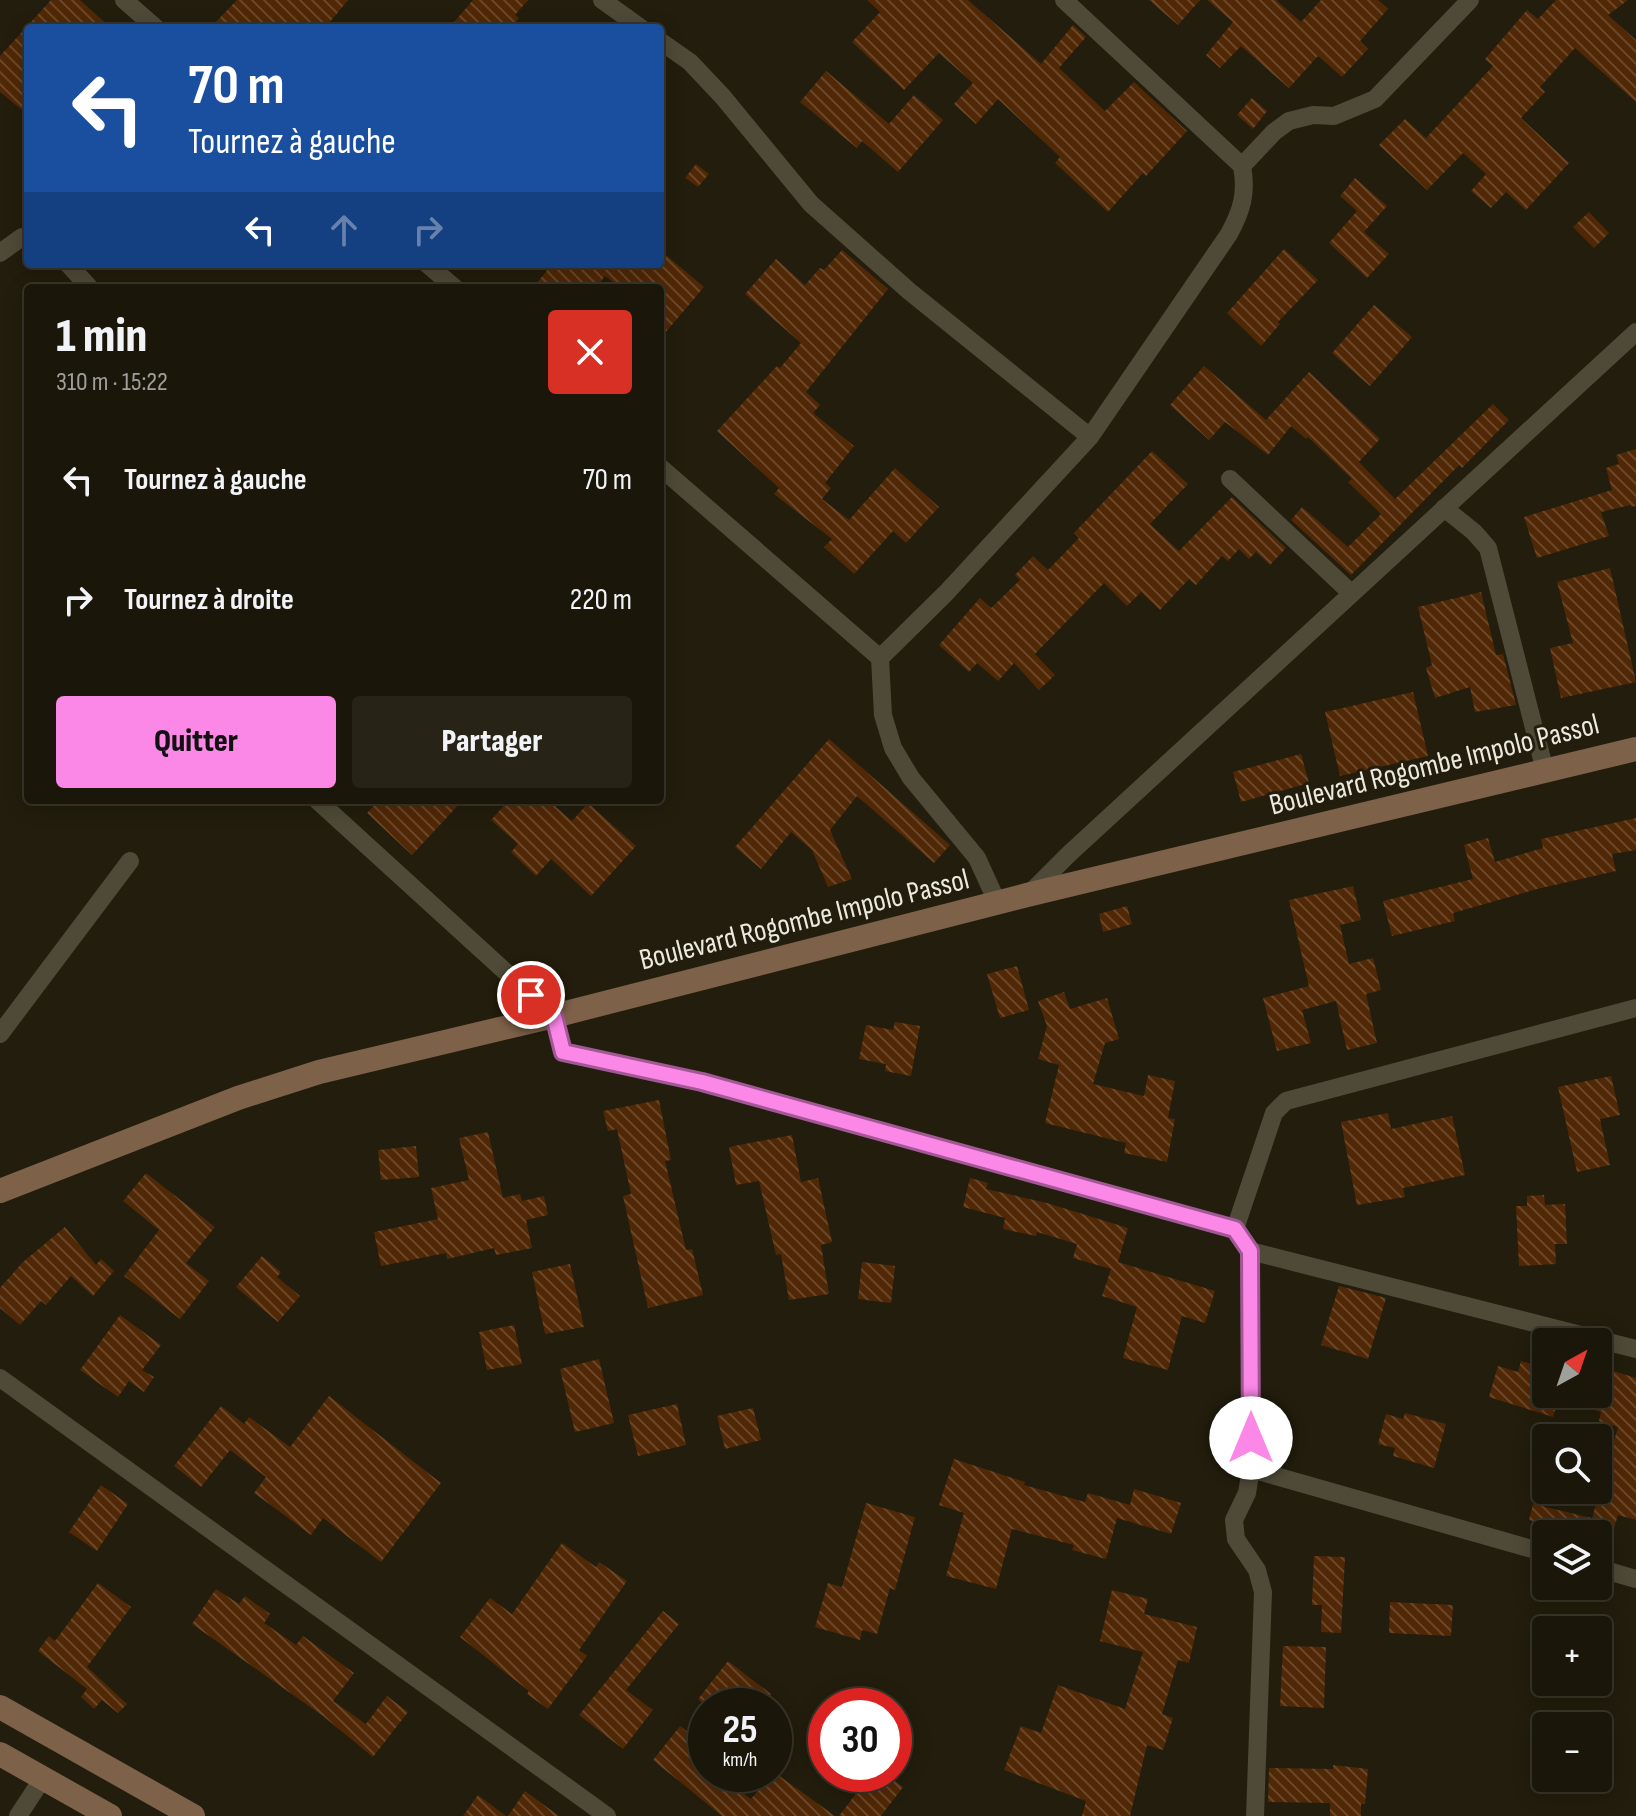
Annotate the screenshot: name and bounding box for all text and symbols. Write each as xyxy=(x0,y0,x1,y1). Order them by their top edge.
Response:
text: 70 m xyxy=(188,53,285,120)
icon: left xyxy=(56,56,160,160)
text: Tournez à gauche xyxy=(188,121,396,164)
icon: left xyxy=(238,208,282,252)
icon: ahead xyxy=(322,208,366,252)
icon: right xyxy=(406,208,450,252)
text: 1 min xyxy=(56,308,147,365)
button: close xyxy=(548,310,632,394)
text: 310 m · 15:22 xyxy=(56,367,168,398)
icon: left xyxy=(56,458,100,502)
text: Tournez à gauche xyxy=(124,462,307,498)
text: 70 m xyxy=(583,462,632,498)
icon: right xyxy=(56,578,100,622)
text: Tournez à droite xyxy=(124,582,294,618)
text: 220 m xyxy=(570,582,632,618)
button: Quitter xyxy=(56,696,336,788)
button: Partager xyxy=(352,696,632,788)
street label: Boulevard Rogombe Impolo Passol xyxy=(1266,707,1603,823)
street label: Boulevard Rogombe Impolo Passol xyxy=(636,862,973,978)
pin xyxy=(497,961,565,1029)
icon: arrive xyxy=(509,973,553,1017)
north arrow xyxy=(1532,1328,1612,1408)
map controls xyxy=(1532,1328,1612,1792)
position arrow xyxy=(1209,1396,1293,1480)
button: search xyxy=(1532,1424,1612,1504)
button: layers xyxy=(1532,1520,1612,1600)
button: + xyxy=(1532,1616,1612,1696)
speed limit sign: 30 xyxy=(808,1688,912,1792)
text: 25 xyxy=(722,1706,758,1754)
button: − xyxy=(1532,1712,1612,1792)
text: km/h xyxy=(723,1748,757,1772)

